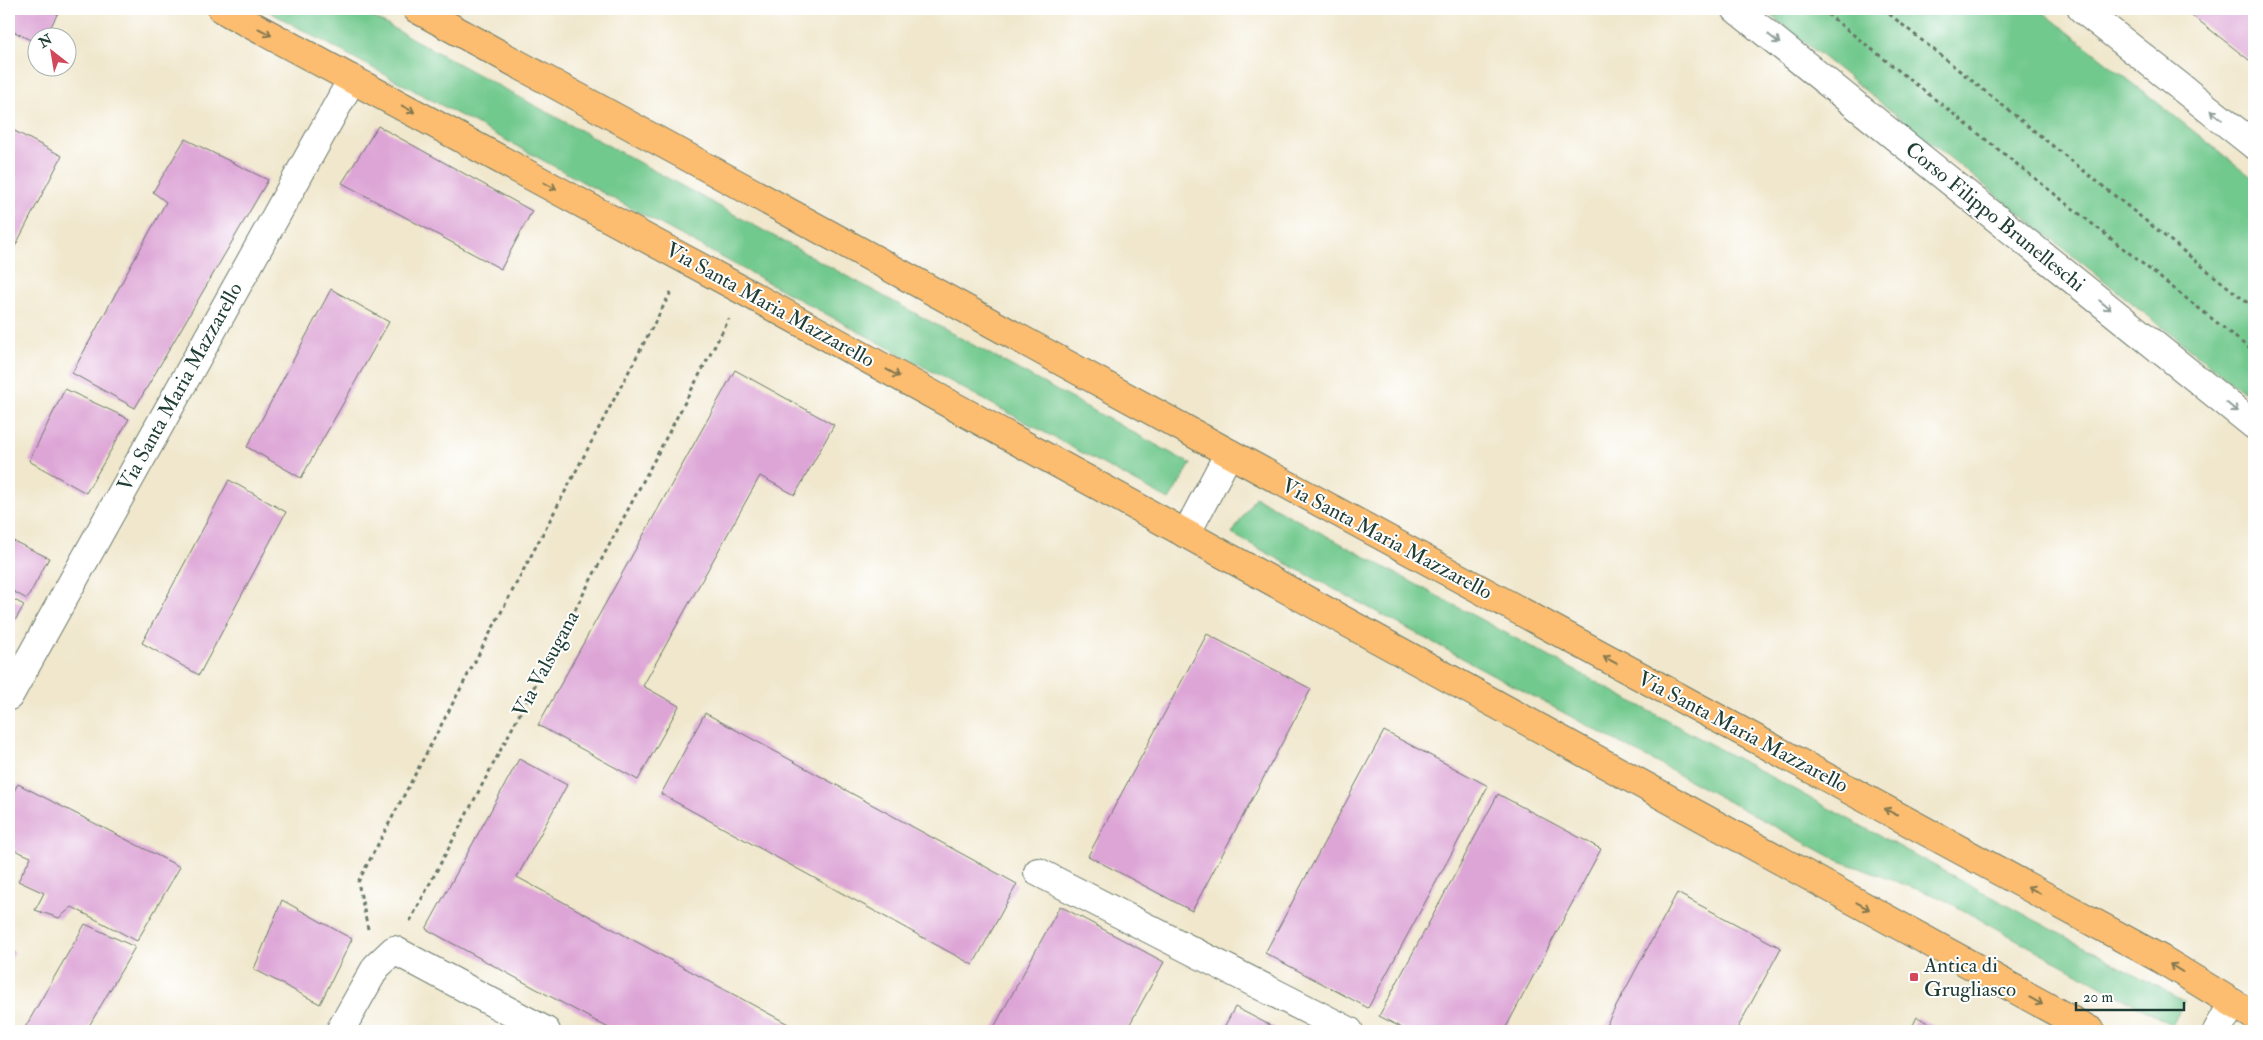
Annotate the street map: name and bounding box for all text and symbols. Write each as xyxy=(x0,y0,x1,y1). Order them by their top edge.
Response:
one-way arrow xyxy=(257,27,272,37)
north arrow xyxy=(28,28,78,78)
text: N xyxy=(35,31,56,52)
one-way arrow xyxy=(1767,34,1780,45)
one-way arrow xyxy=(400,104,415,114)
one-way arrow xyxy=(2209,110,2223,120)
street label: Corso Filippo Brunelleschi xyxy=(1899,136,2091,298)
one-way arrow xyxy=(543,181,558,191)
street label: Via Santa Maria Mazzarello xyxy=(661,236,879,374)
street label: Via Santa Maria Mazzarello xyxy=(111,278,249,496)
one-way arrow xyxy=(2098,300,2111,311)
one-way arrow xyxy=(885,369,900,378)
one-way arrow xyxy=(2225,401,2238,412)
street label: Via Santa Maria Mazzarello xyxy=(1277,472,1497,606)
street label: Via Valsugana xyxy=(507,606,586,722)
one-way arrow xyxy=(1603,655,1618,664)
street label: Via Santa Maria Mazzarello xyxy=(1633,665,1853,799)
one-way arrow xyxy=(1884,807,1899,817)
one-way arrow xyxy=(2027,885,2042,894)
one-way arrow xyxy=(1855,901,1870,911)
place label: Antica di Grugliasco xyxy=(1923,952,2016,1003)
one-way arrow xyxy=(2170,963,2184,973)
marker: Antica di Grugliasco xyxy=(1908,971,1920,983)
scale bar xyxy=(2076,980,2183,1012)
text: 20 m xyxy=(2083,988,2113,1007)
one-way arrow xyxy=(2029,996,2043,1006)

